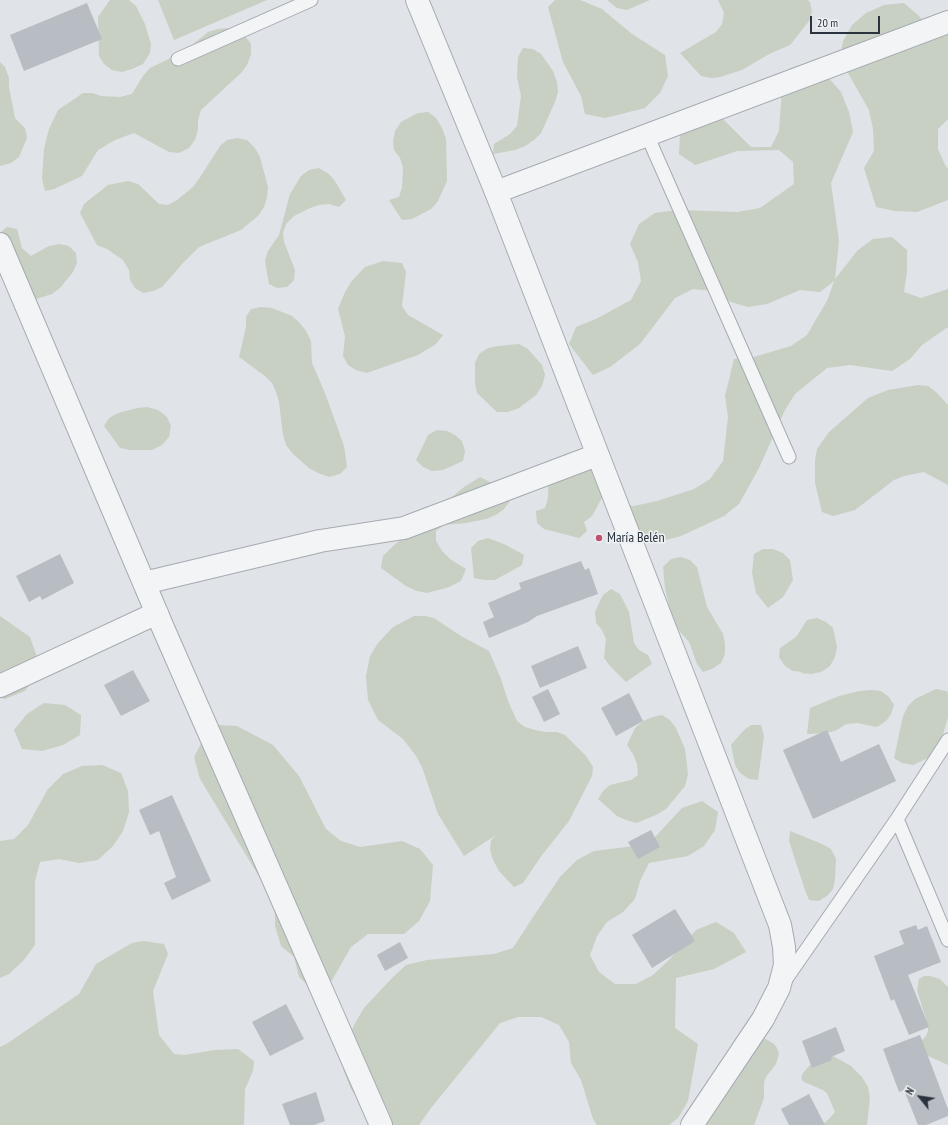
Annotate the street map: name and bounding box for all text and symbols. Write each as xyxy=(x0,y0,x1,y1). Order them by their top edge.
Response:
scale bar xyxy=(812,8,882,34)
text: 20 m xyxy=(817,15,838,30)
place label: María Belén xyxy=(607,530,665,546)
marker: María Belén xyxy=(594,533,604,543)
north arrow xyxy=(900,1077,940,1117)
text: N xyxy=(902,1085,917,1097)

